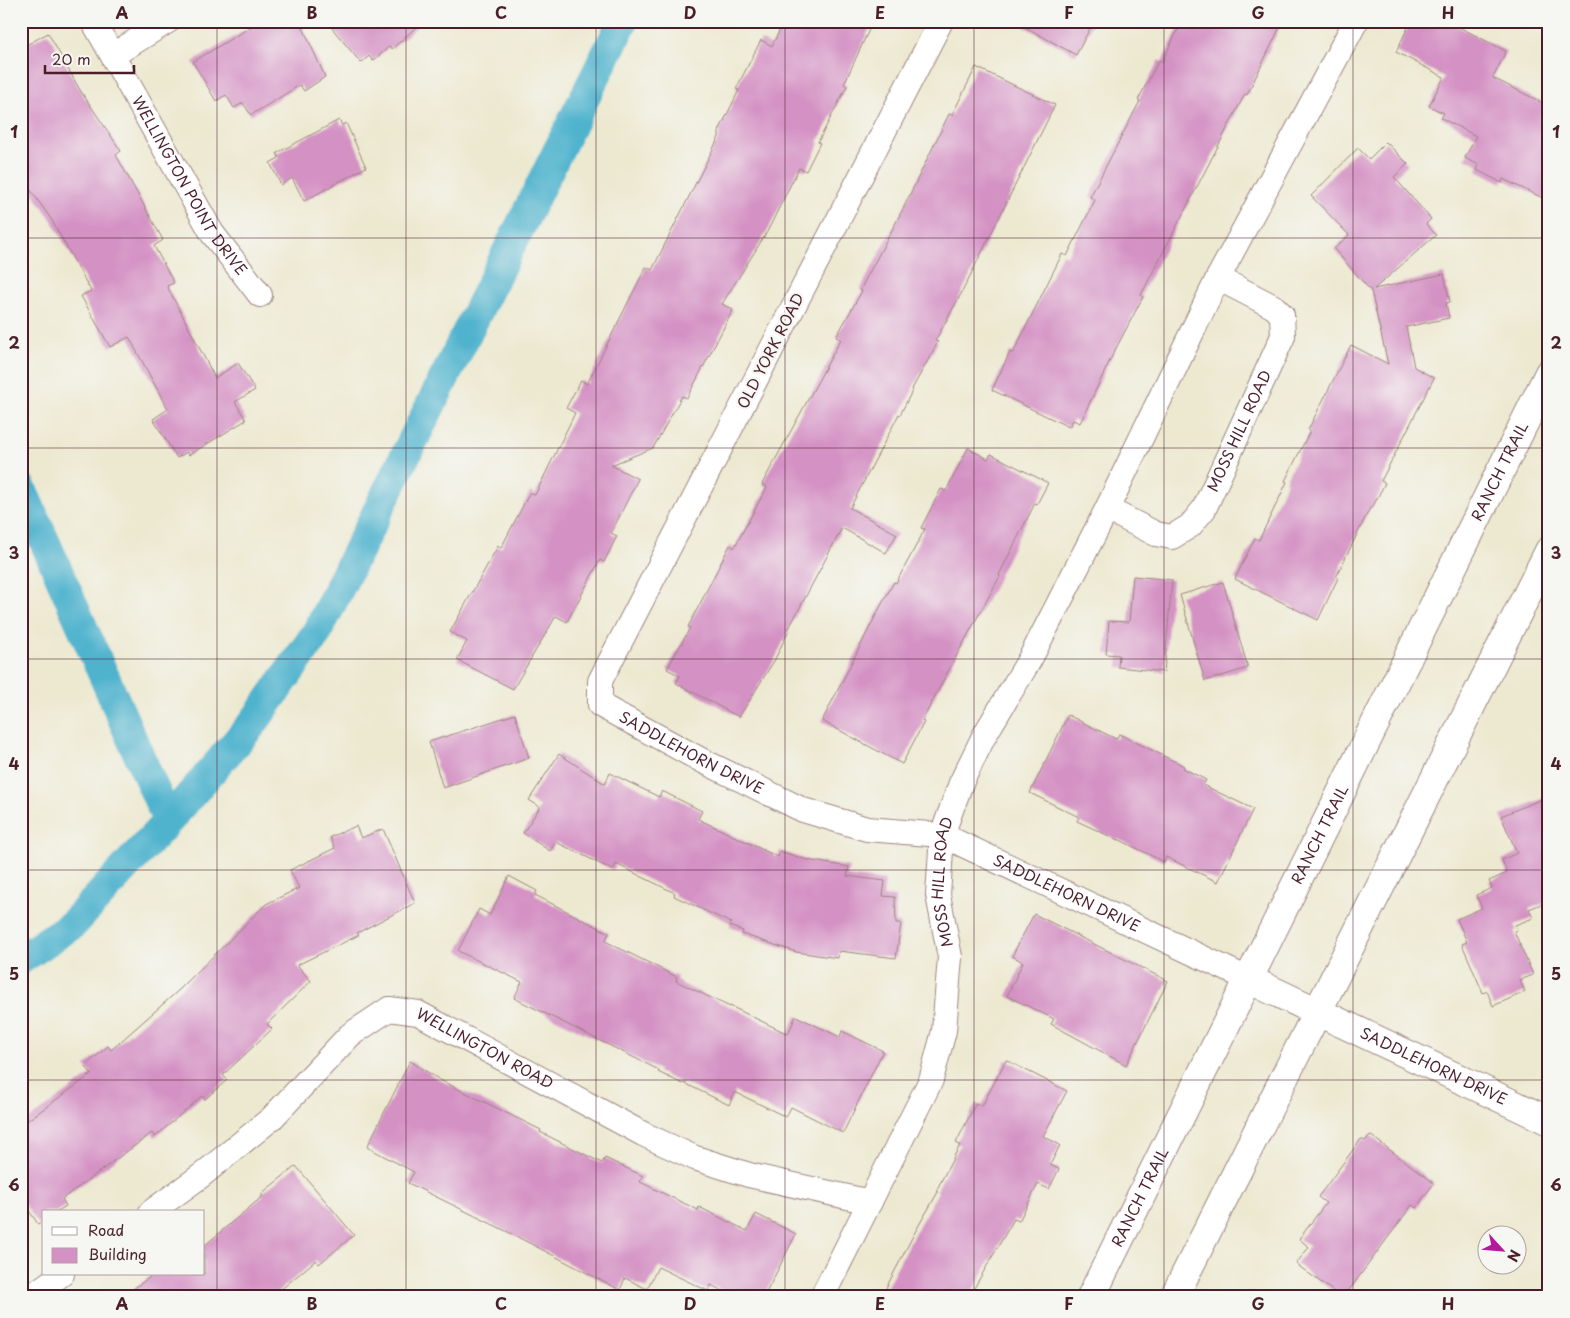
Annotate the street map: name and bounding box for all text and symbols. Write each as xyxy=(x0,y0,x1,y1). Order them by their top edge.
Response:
text: A xyxy=(116,0,129,24)
text: B xyxy=(307,0,318,24)
text: C xyxy=(495,0,507,24)
text: D xyxy=(684,0,696,24)
text: E xyxy=(875,0,885,24)
text: F xyxy=(1064,0,1074,24)
text: G xyxy=(1251,0,1265,24)
text: H xyxy=(1442,0,1454,24)
scale bar xyxy=(45,42,134,74)
text: 20 m xyxy=(52,47,91,70)
street label: WELLINGTON POINT DRIVE xyxy=(127,91,254,280)
text: 1 xyxy=(10,119,18,143)
text: 1 xyxy=(1552,119,1560,143)
street label: OLD YORK ROAD xyxy=(730,288,809,412)
text: 2 xyxy=(8,330,20,354)
text: 2 xyxy=(1550,330,1562,354)
street label: MOSS HILL ROAD xyxy=(1200,366,1276,495)
street label: RANCH TRAIL xyxy=(1464,417,1533,525)
text: 3 xyxy=(9,540,19,564)
text: 3 xyxy=(1551,540,1561,564)
street label: SADDLEHORN DRIVE xyxy=(615,705,768,799)
text: 4 xyxy=(9,751,20,775)
text: 4 xyxy=(1551,751,1562,775)
street label: RANCH TRAIL xyxy=(1284,780,1353,888)
street label: MOSS HILL ROAD xyxy=(925,813,958,949)
street label: SADDLEHORN DRIVE xyxy=(990,848,1145,937)
text: 5 xyxy=(9,961,19,985)
text: 5 xyxy=(1551,961,1561,985)
street label: WELLINGTON ROAD xyxy=(413,1001,558,1094)
street label: SADDLEHORN DRIVE xyxy=(1357,1020,1512,1110)
street label: RANCH TRAIL xyxy=(1105,1143,1173,1251)
text: 6 xyxy=(8,1172,20,1196)
text: 6 xyxy=(1550,1172,1562,1196)
legend xyxy=(42,1210,205,1276)
text: Road xyxy=(88,1218,124,1241)
north arrow xyxy=(1478,1226,1528,1276)
text: Building xyxy=(88,1242,147,1265)
text: N xyxy=(1502,1246,1526,1266)
text: A xyxy=(116,1291,129,1315)
text: B xyxy=(307,1291,318,1315)
text: C xyxy=(495,1291,507,1315)
text: D xyxy=(684,1291,696,1315)
text: E xyxy=(875,1291,885,1315)
text: F xyxy=(1064,1291,1074,1315)
text: G xyxy=(1251,1291,1265,1315)
text: H xyxy=(1442,1291,1454,1315)

